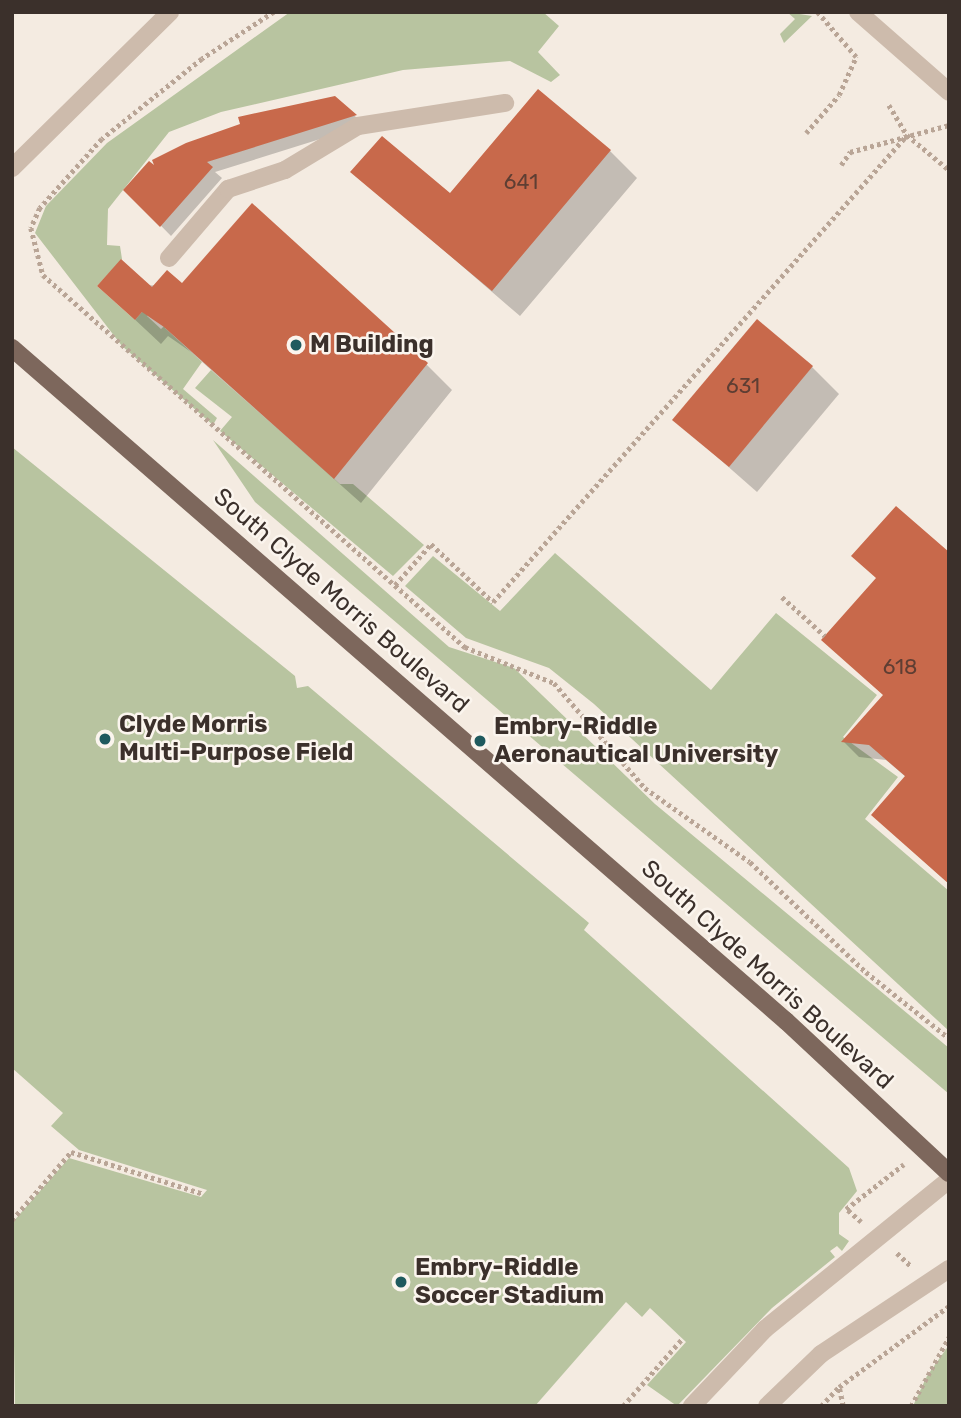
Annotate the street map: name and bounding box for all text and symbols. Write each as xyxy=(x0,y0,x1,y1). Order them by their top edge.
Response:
house number: 641 xyxy=(504,169,538,195)
place label: M Building xyxy=(310,331,434,359)
marker: M Building xyxy=(288,337,304,353)
house number: 631 xyxy=(726,373,760,399)
street label: South Clyde Morris Boulevard xyxy=(208,482,474,720)
house number: 618 xyxy=(883,654,917,680)
place label: Clyde Morris Multi-Purpose Field xyxy=(119,711,353,767)
place label: Embry-Riddle Aeronautical University xyxy=(494,713,778,769)
marker: Clyde Morris Multi-Purpose Field xyxy=(97,731,113,747)
marker: Embry-Riddle Aeronautical University xyxy=(472,733,488,749)
street label: South Clyde Morris Boulevard xyxy=(635,854,899,1096)
place label: Embry-Riddle Soccer Stadium xyxy=(415,1254,605,1310)
marker: Embry-Riddle Soccer Stadium xyxy=(393,1274,409,1290)

